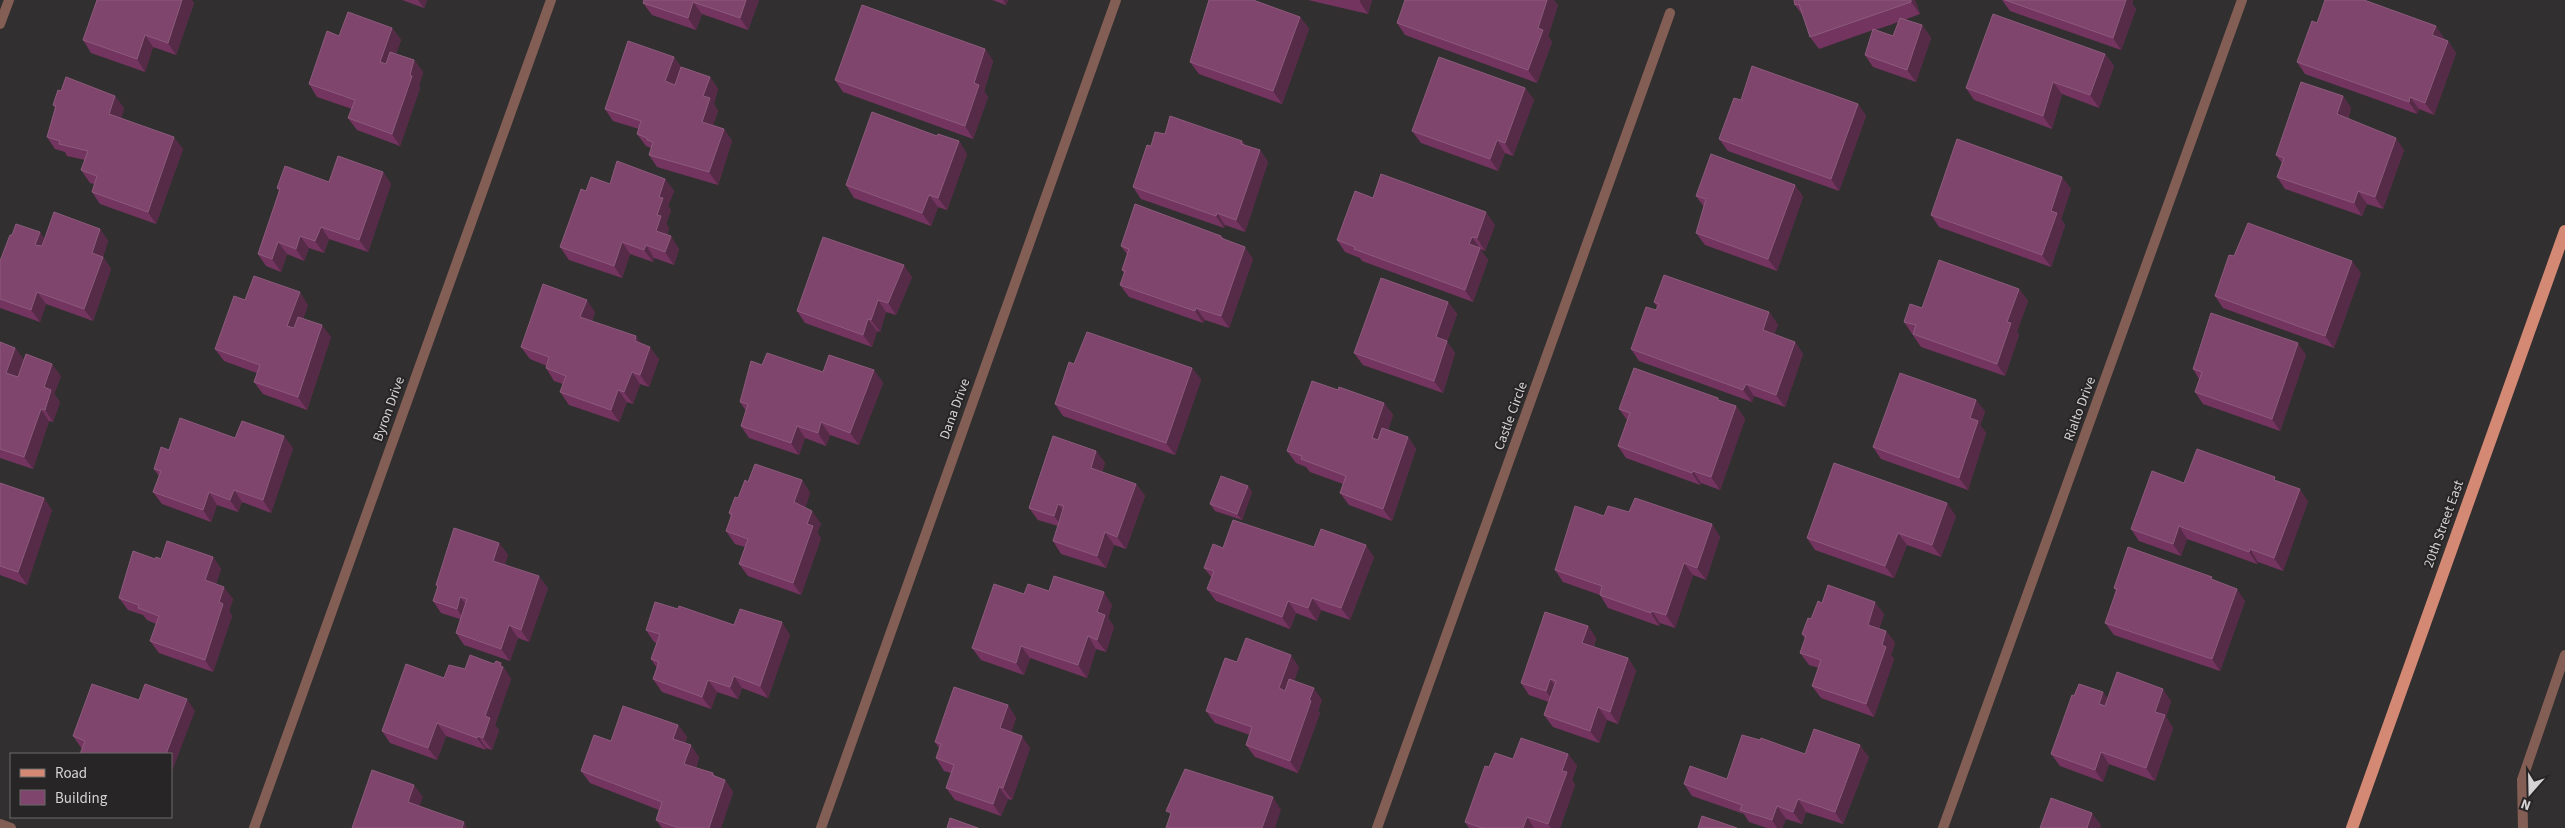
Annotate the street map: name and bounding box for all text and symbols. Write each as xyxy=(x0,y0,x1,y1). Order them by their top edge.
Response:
street label: Byron Drive xyxy=(368,374,410,444)
street label: Rialto Drive xyxy=(2059,374,2101,444)
street label: Dana Drive xyxy=(935,376,975,442)
street label: Castle Circle xyxy=(1489,379,1533,453)
street label: 20th Street East xyxy=(2419,477,2469,571)
legend xyxy=(10,753,172,818)
text: Road xyxy=(55,763,87,784)
north arrow xyxy=(2505,768,2555,818)
text: Building xyxy=(55,788,108,809)
text: N xyxy=(2518,793,2534,815)

